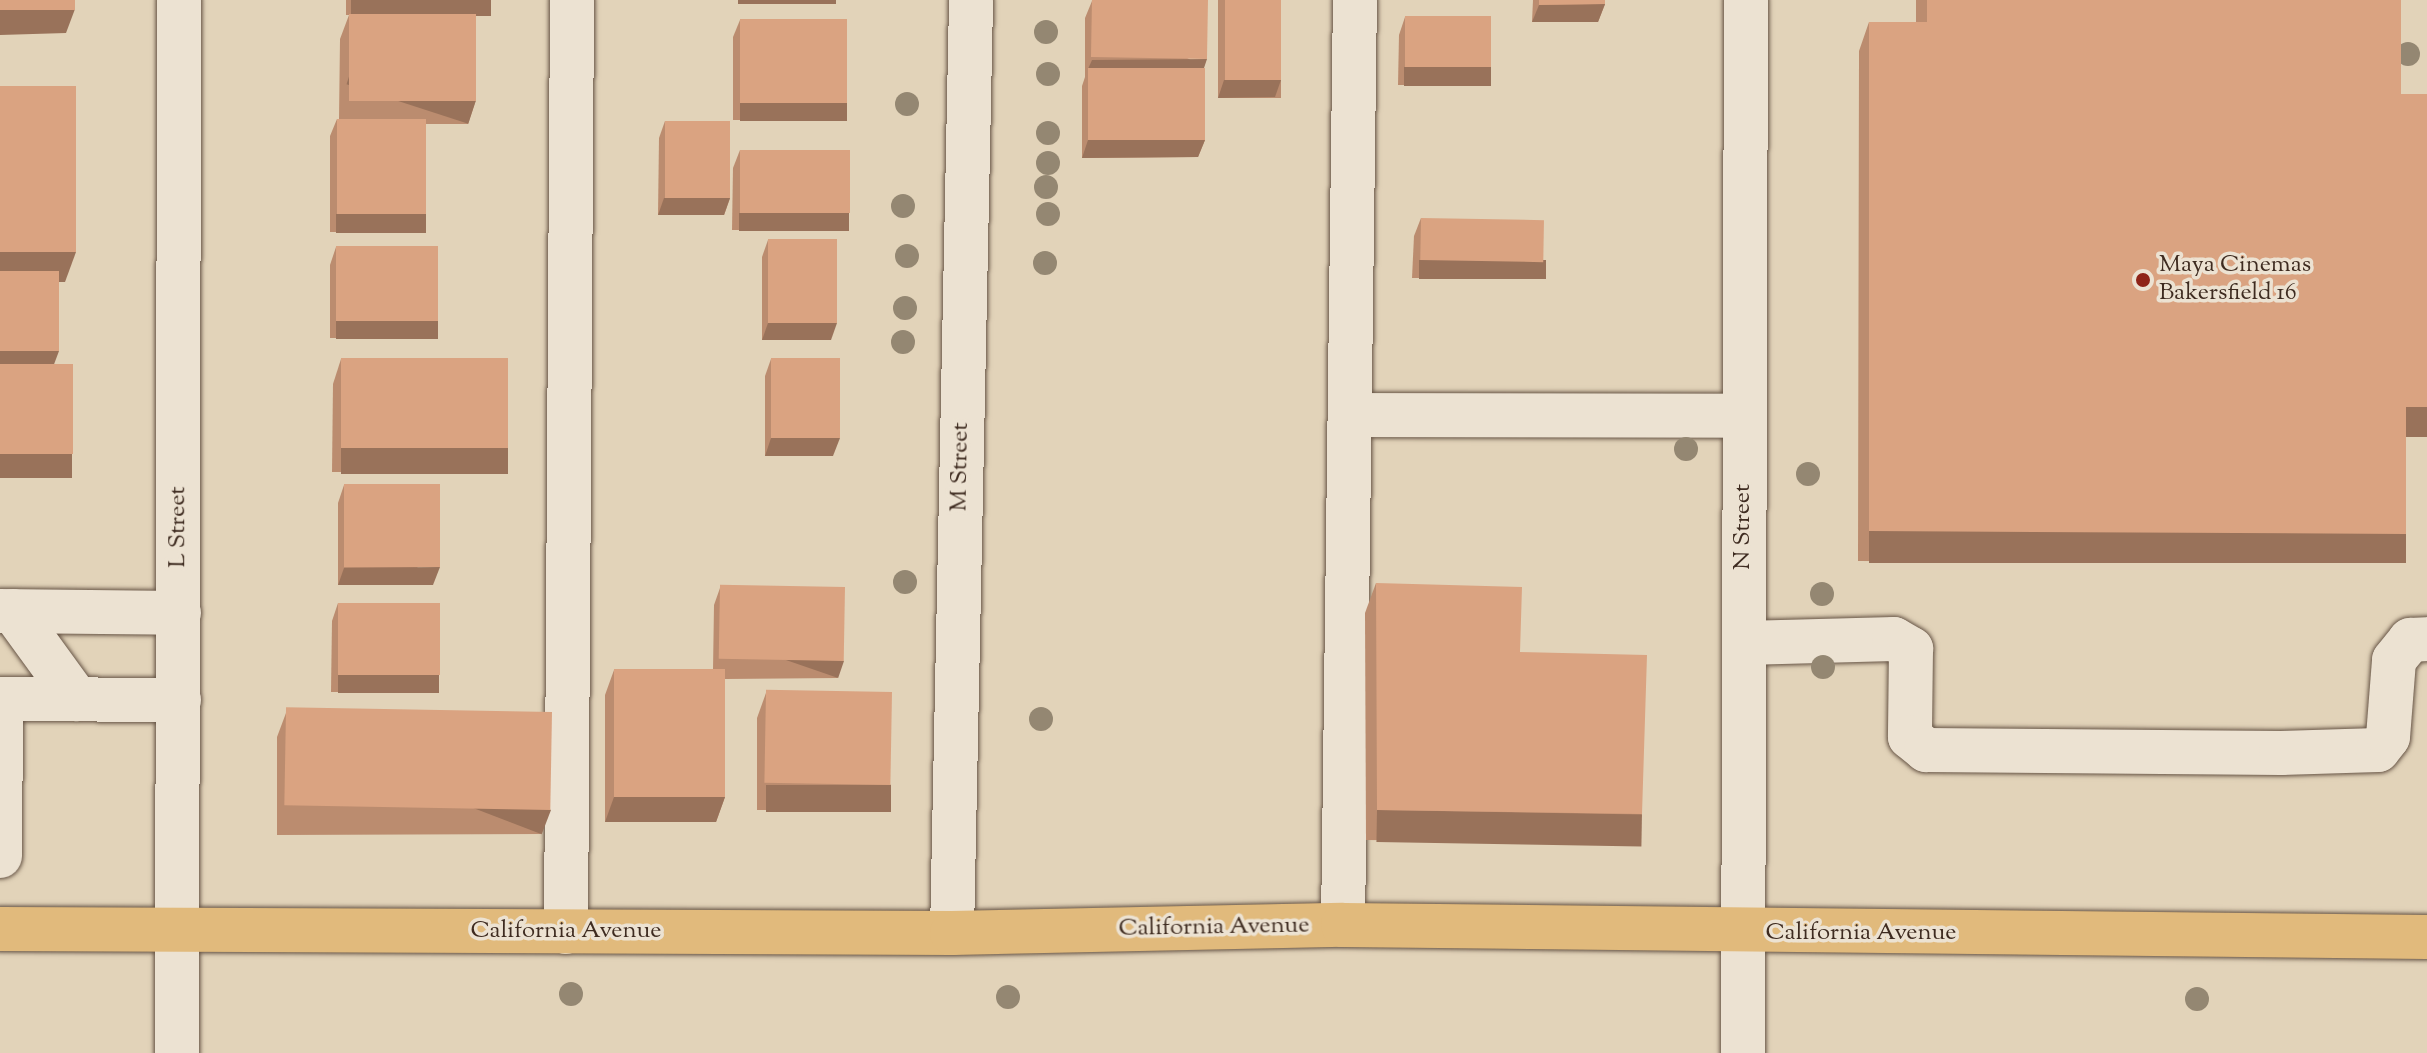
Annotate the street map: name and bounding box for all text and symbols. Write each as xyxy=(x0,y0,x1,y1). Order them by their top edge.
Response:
place label: Maya Cinemas Bakersfield 16 xyxy=(2159,252,2311,308)
marker: Maya Cinemas Bakersfield 16 xyxy=(2134,271,2152,289)
street label: M Street xyxy=(946,422,976,512)
street label: N Street xyxy=(1730,484,1758,570)
street label: L Street xyxy=(165,486,193,568)
street label: California Avenue xyxy=(1118,912,1310,944)
street label: California Avenue xyxy=(471,918,661,946)
street label: California Avenue xyxy=(1766,920,1956,948)

